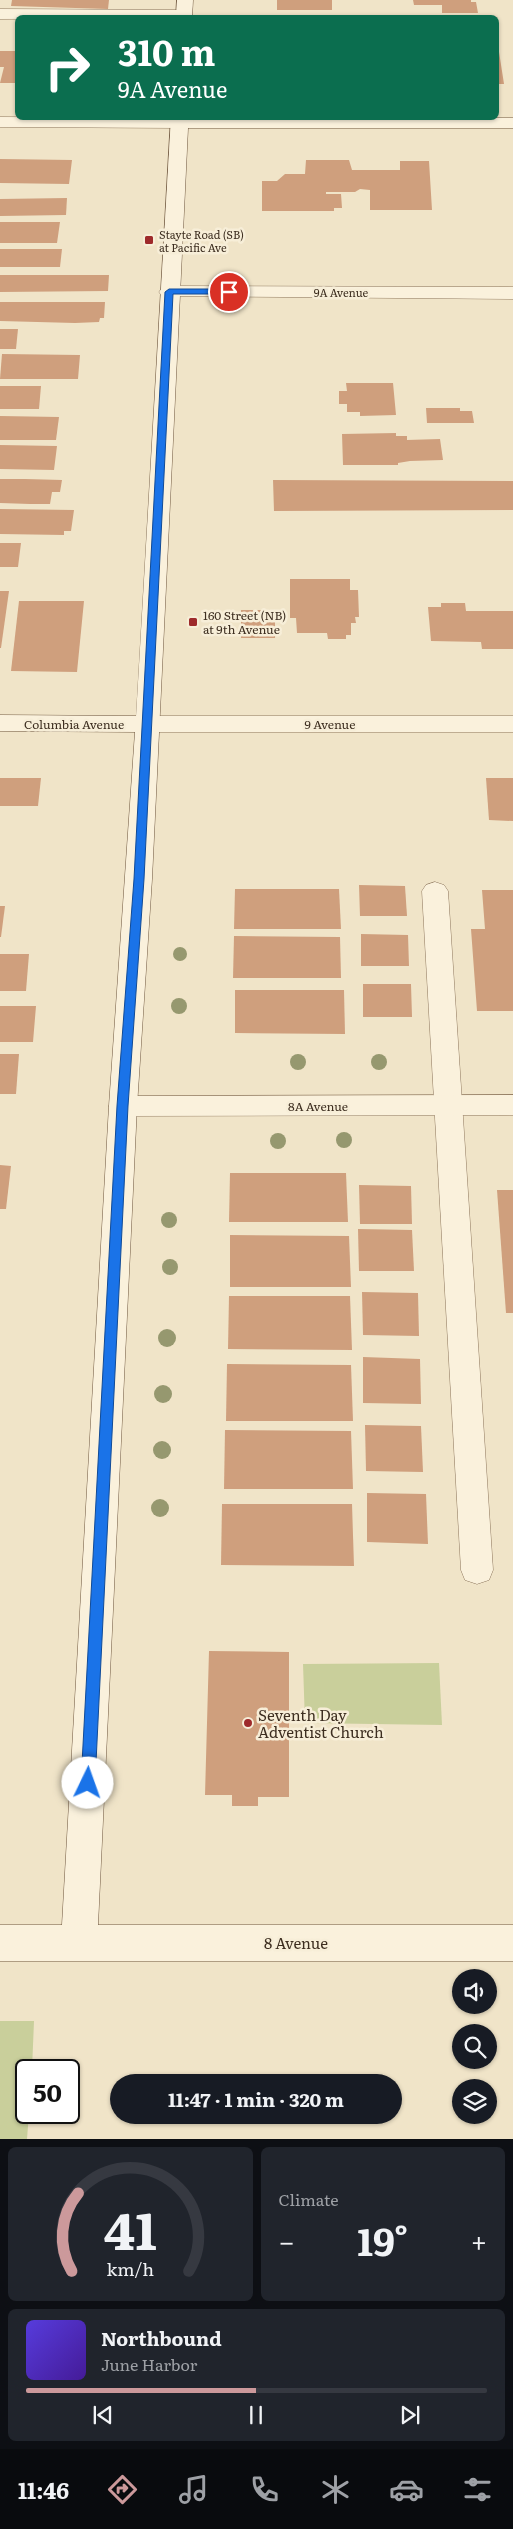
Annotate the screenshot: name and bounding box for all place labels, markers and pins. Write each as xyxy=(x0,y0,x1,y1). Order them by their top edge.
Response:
place label: Stayte Road (SB) at Pacific Ave xyxy=(159,226,244,255)
marker: Stayte Road (SB) at Pacific Ave xyxy=(143,234,155,246)
pin xyxy=(208,271,250,313)
place label: 160 Street (NB) at 9th Avenue xyxy=(203,606,286,638)
marker: 160 Street (NB) at 9th Avenue xyxy=(187,616,199,628)
place label: Seventh Day Adventist Church xyxy=(258,1703,384,1743)
marker: Seventh Day Adventist Church xyxy=(242,1717,254,1729)

